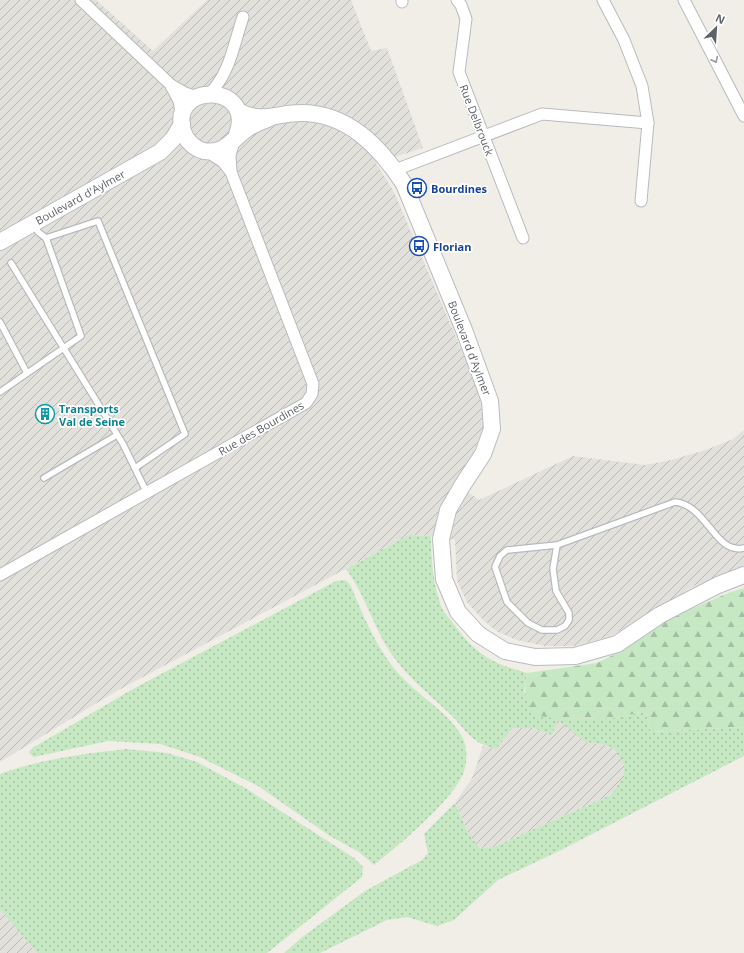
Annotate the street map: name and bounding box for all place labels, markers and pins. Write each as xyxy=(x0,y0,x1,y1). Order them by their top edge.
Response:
bus stop icon: Bourdines xyxy=(406,177,428,199)
place label: Bourdines xyxy=(431,181,487,196)
bus stop icon: Florian xyxy=(408,235,430,257)
place label: Florian xyxy=(433,239,471,254)
place label: Transports Val de Seine xyxy=(59,401,125,429)
building icon: Transports Val de Seine xyxy=(34,403,56,425)

